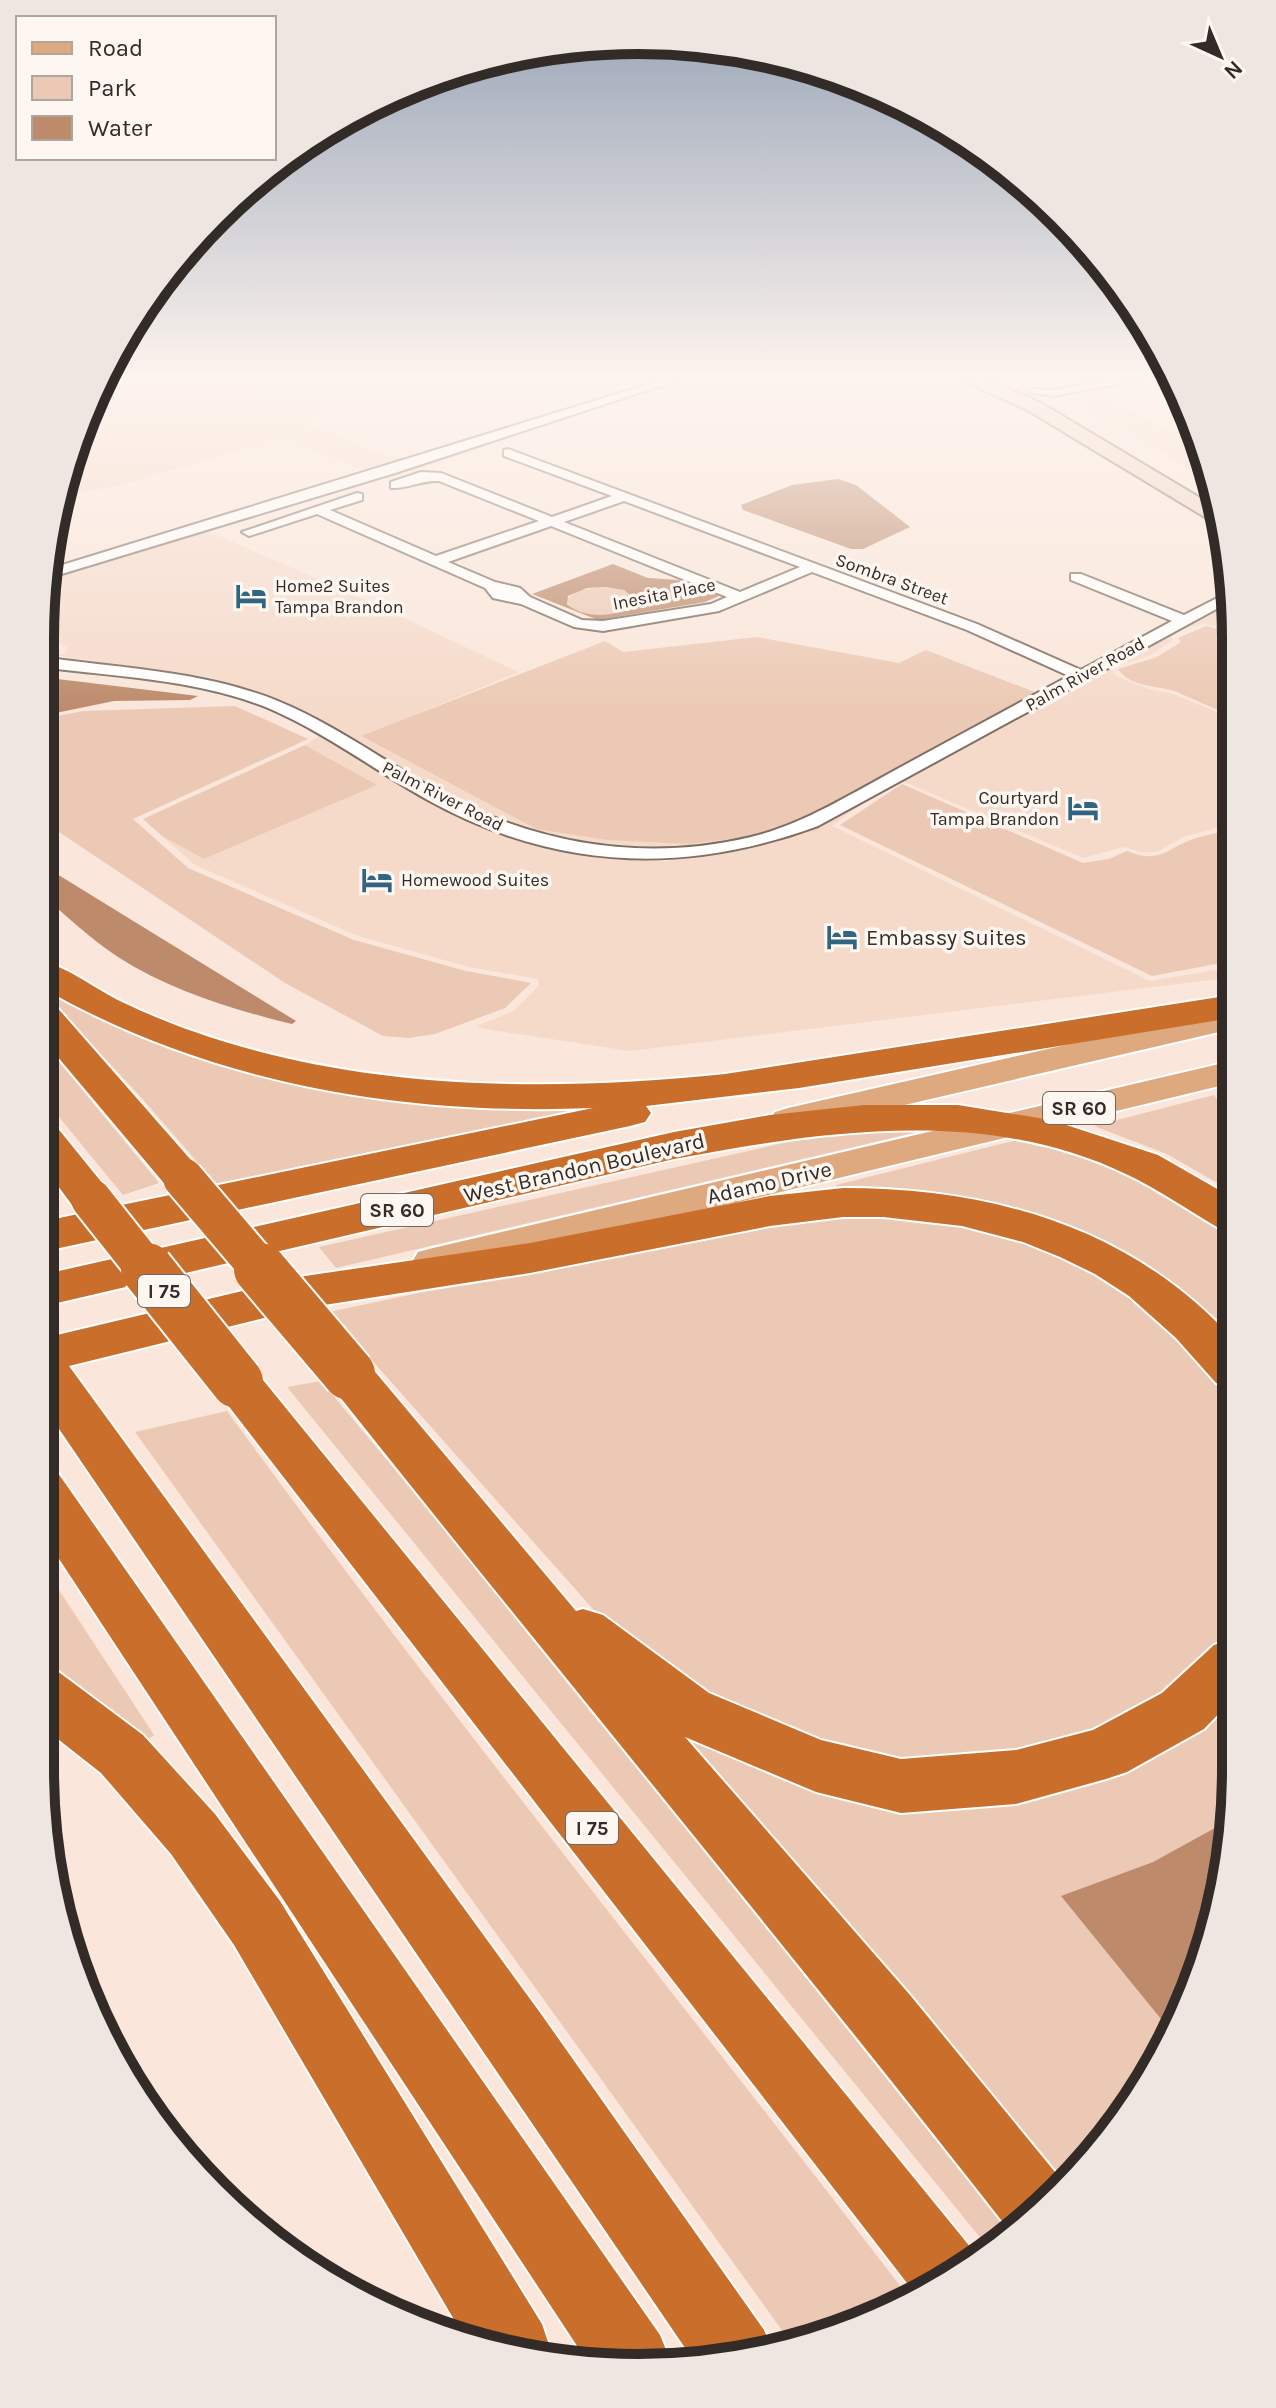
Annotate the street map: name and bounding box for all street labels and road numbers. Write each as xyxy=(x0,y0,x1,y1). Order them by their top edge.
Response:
street label: Sombra Street xyxy=(833,548,952,610)
street label: Inesita Place xyxy=(611,573,717,615)
street label: Palm River Road xyxy=(1022,632,1148,716)
street label: Palm River Road xyxy=(379,756,507,836)
road number: SR 60 xyxy=(1043,1092,1115,1124)
street label: West Brandon Boulevard xyxy=(461,1128,707,1208)
street label: Adamo Drive xyxy=(704,1156,834,1210)
road number: SR 60 xyxy=(361,1194,433,1226)
road number: I 75 xyxy=(138,1275,190,1307)
road number: I 75 xyxy=(566,1812,618,1844)

